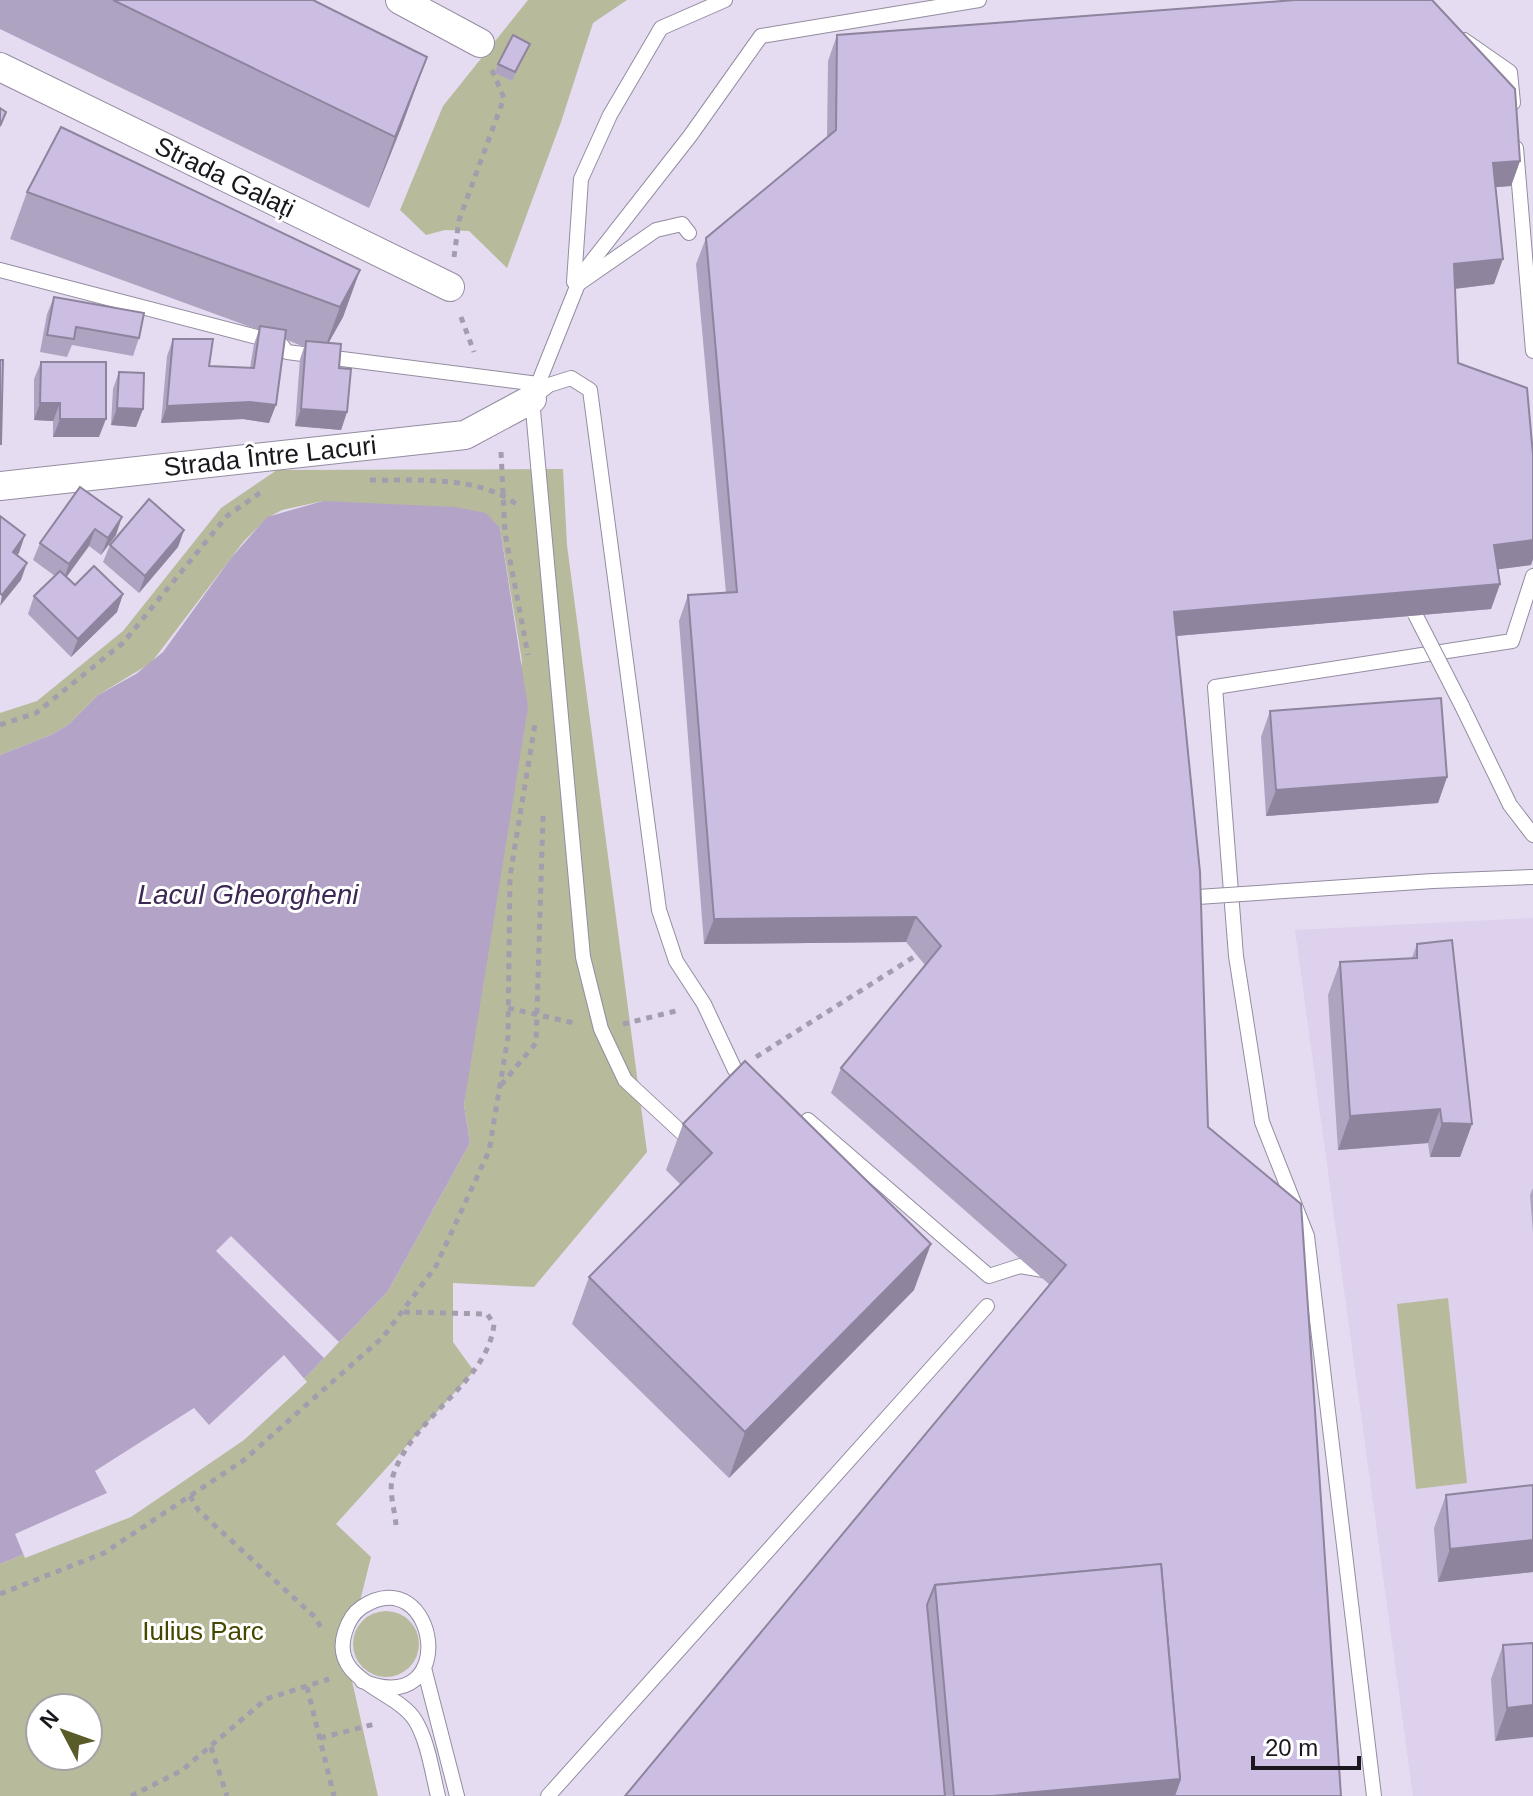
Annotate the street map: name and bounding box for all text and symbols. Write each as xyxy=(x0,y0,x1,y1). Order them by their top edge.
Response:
street label: Strada Galați xyxy=(150,130,300,224)
street label: Strada Între Lacuri xyxy=(162,430,378,482)
water label: Lacul Gheorgheni xyxy=(137,879,359,910)
park label: Iulius Parc xyxy=(142,1616,264,1646)
north arrow xyxy=(24,1692,104,1772)
text: N xyxy=(35,1705,64,1733)
scale bar xyxy=(1253,1720,1359,1770)
text: 20 m xyxy=(1265,1734,1318,1761)

